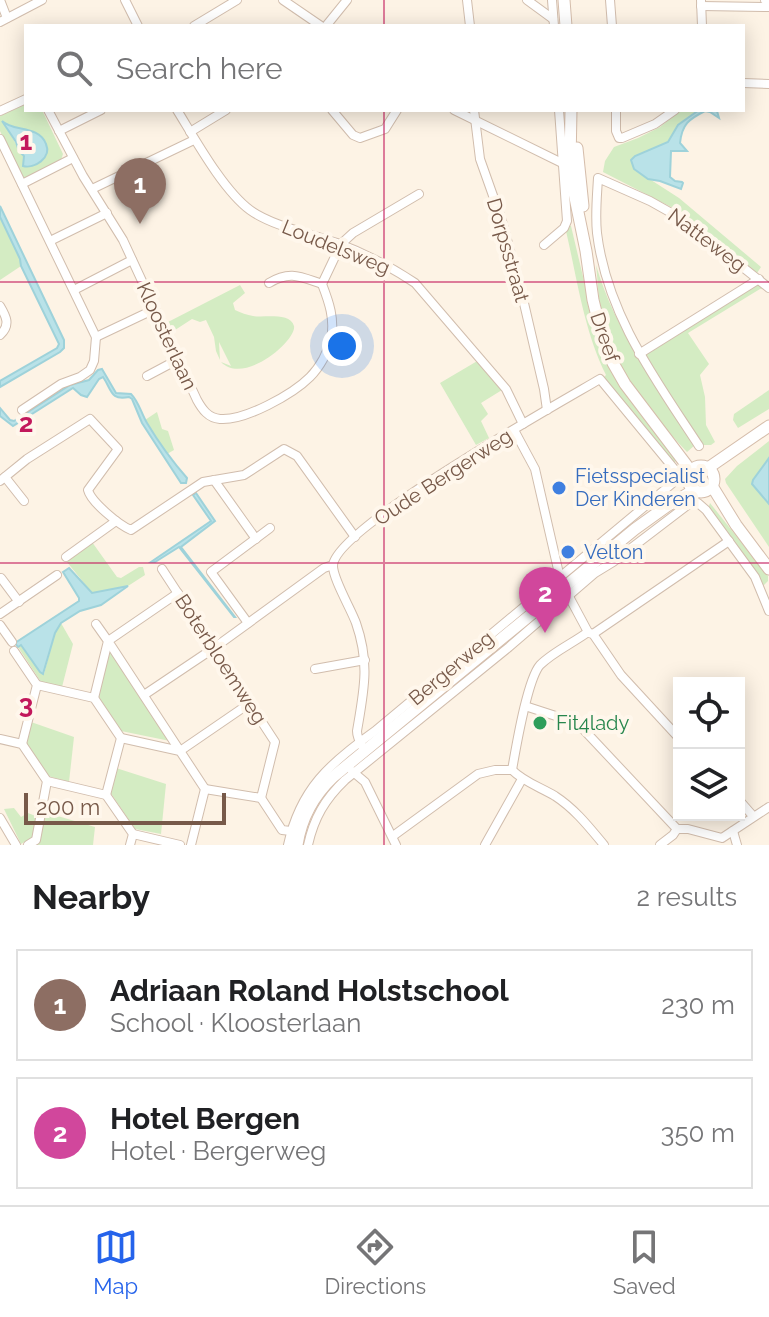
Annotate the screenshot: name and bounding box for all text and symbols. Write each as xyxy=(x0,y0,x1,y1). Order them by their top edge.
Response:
search box xyxy=(24,24,745,112)
icon: search xyxy=(52,46,96,90)
text: Search here xyxy=(116,51,283,86)
text: 1 xyxy=(20,126,33,156)
pin: 1 xyxy=(114,158,166,224)
street label: Dorpsstraat xyxy=(482,195,534,305)
street label: Natteweg xyxy=(664,203,750,277)
street label: Loudelsweg xyxy=(279,214,393,280)
street label: Kloosterlaan xyxy=(132,278,202,394)
street label: Dreef xyxy=(585,309,625,366)
your location xyxy=(322,326,362,366)
text: 2 xyxy=(19,408,33,438)
street label: Oude Bergerweg xyxy=(370,424,516,530)
place label: Fietsspecialist Der Kinderen xyxy=(575,464,706,511)
marker: Fietsspecialist Der Kinderen xyxy=(550,479,568,497)
place label: Velton xyxy=(584,540,644,564)
marker: Velton xyxy=(559,543,577,561)
pin: 2 xyxy=(519,567,571,633)
street label: Boterbloemweg xyxy=(170,590,272,728)
street label: Bergerweg xyxy=(404,626,498,710)
map controls xyxy=(673,677,745,821)
button: locate xyxy=(673,677,745,749)
text: 3 xyxy=(19,689,33,719)
place label: Fit4lady xyxy=(556,711,630,735)
marker: Fit4lady xyxy=(531,714,549,732)
button: layers xyxy=(673,749,745,821)
scale bar xyxy=(24,789,226,825)
text: 200 m xyxy=(36,794,100,820)
text: Nearby xyxy=(32,877,150,917)
text: 2 results xyxy=(637,882,737,912)
text: Adriaan Roland Holstschool xyxy=(110,973,509,1008)
text: 1 xyxy=(54,990,66,1020)
text: 230 m xyxy=(661,990,735,1020)
text: School · Kloosterlaan xyxy=(110,1008,361,1038)
text: Hotel Bergen xyxy=(110,1101,300,1136)
text: 2 xyxy=(53,1118,67,1148)
text: 350 m xyxy=(661,1118,735,1148)
text: Hotel · Bergerweg xyxy=(110,1136,326,1166)
tab: Map xyxy=(93,1225,138,1299)
tab: Directions xyxy=(325,1225,426,1299)
tab: Saved xyxy=(613,1225,676,1299)

